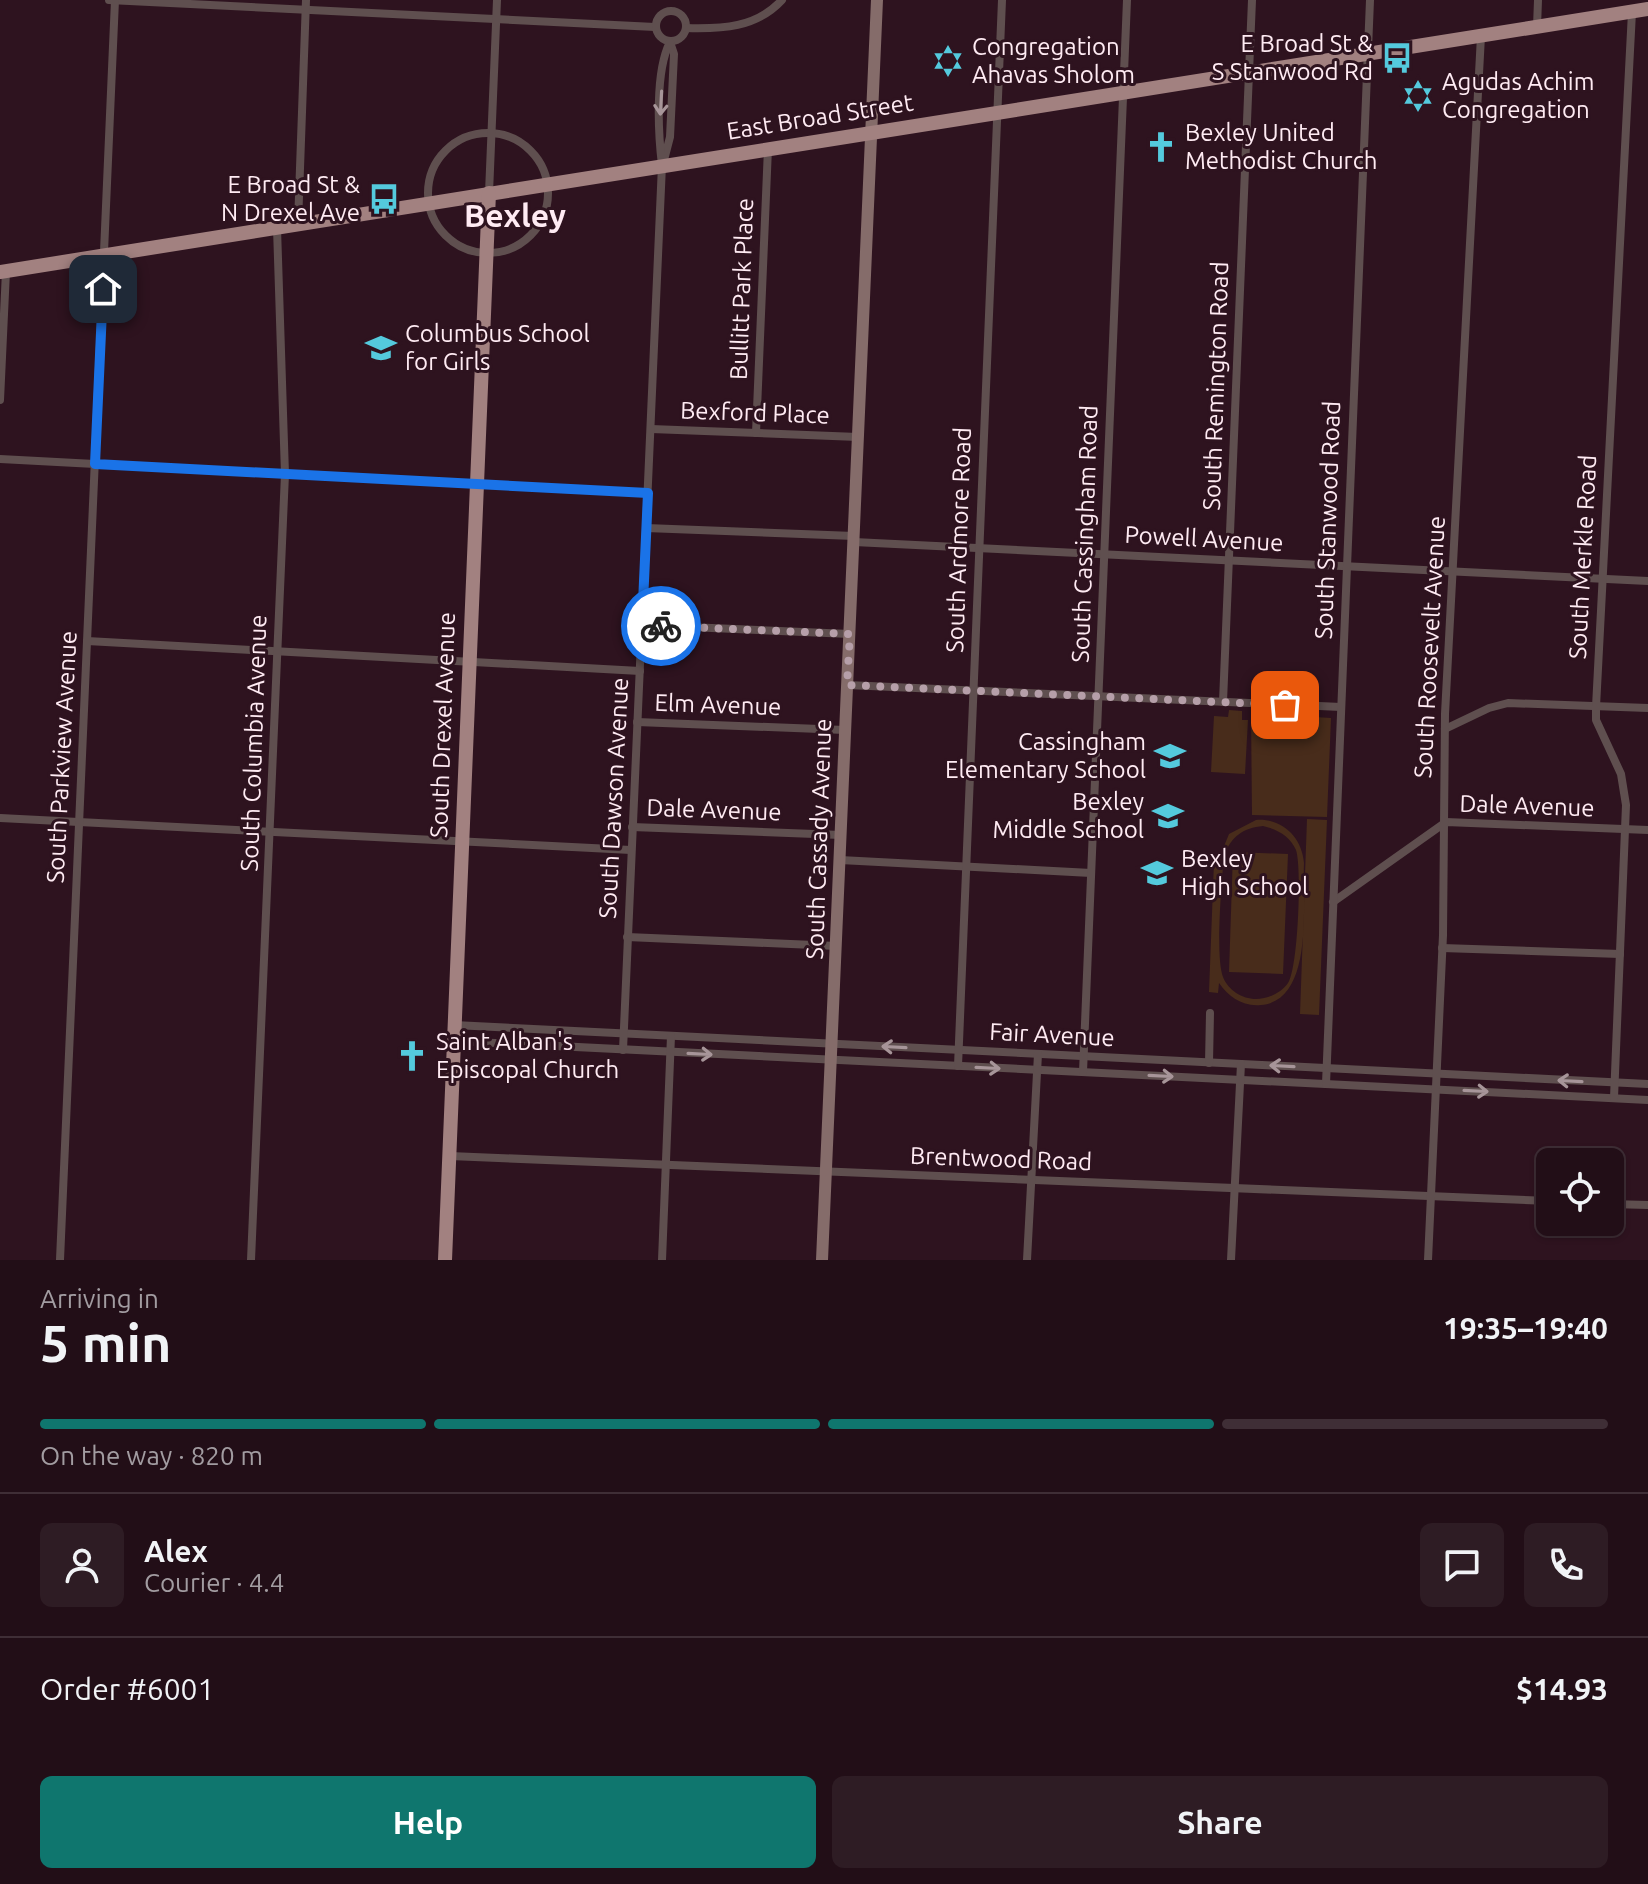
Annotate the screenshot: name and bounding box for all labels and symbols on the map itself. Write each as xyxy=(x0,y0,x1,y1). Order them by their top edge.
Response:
place label: E Broad St & S Stanwood Rd xyxy=(1212,30,1373,85)
place label: Congregation Ahavas Sholom xyxy=(972,33,1135,88)
bus stop icon: E Broad St & S Stanwood Rd xyxy=(1380,41,1414,75)
synagogue icon: Congregation Ahavas Sholom xyxy=(931,44,965,78)
place label: Agudas Achim Congregation xyxy=(1442,68,1594,123)
synagogue icon: Agudas Achim Congregation xyxy=(1401,79,1435,113)
street label: East Broad Street xyxy=(725,88,916,145)
one-way arrow xyxy=(653,89,668,116)
place label: Bexley United Methodist Church xyxy=(1185,119,1378,174)
church icon: Bexley United Methodist Church xyxy=(1144,130,1178,164)
place label: E Broad St & N Drexel Ave xyxy=(221,171,360,226)
bus stop icon: E Broad St & N Drexel Ave xyxy=(367,182,401,216)
district label: Bexley xyxy=(464,197,566,233)
street label: Bullitt Park Place xyxy=(725,197,758,381)
pin xyxy=(69,255,137,323)
street label: South Remington Road xyxy=(1198,261,1233,511)
place label: Columbus School for Girls xyxy=(405,320,590,375)
school or university icon: Columbus School for Girls xyxy=(364,331,398,365)
street label: Bexford Place xyxy=(680,396,830,429)
street label: South Stanwood Road xyxy=(1310,400,1345,640)
street label: South Cassingham Road xyxy=(1067,405,1102,663)
street label: South Ardmore Road xyxy=(941,427,976,653)
street label: South Merkle Road xyxy=(1564,454,1601,660)
street label: South Roosevelt Avenue xyxy=(1409,515,1450,779)
street label: Powell Avenue xyxy=(1124,521,1284,556)
courier xyxy=(621,586,701,666)
street label: South Drexel Avenue xyxy=(425,612,460,838)
street label: South Columbia Avenue xyxy=(236,614,271,872)
street label: South Parkview Avenue xyxy=(41,630,82,884)
pin xyxy=(1251,671,1319,739)
street label: South Dawson Avenue xyxy=(594,677,633,919)
street label: Elm Avenue xyxy=(654,689,782,720)
street label: South Cassady Avenue xyxy=(801,718,836,960)
place label: Cassingham Elementary School xyxy=(945,728,1146,783)
school or university icon: Cassingham Elementary School xyxy=(1153,739,1187,773)
place label: Bexley Middle School xyxy=(992,788,1144,843)
street label: Dale Avenue xyxy=(1459,790,1595,821)
street label: Dale Avenue xyxy=(646,794,782,825)
school or university icon: Bexley Middle School xyxy=(1151,799,1185,833)
place label: Bexley High School xyxy=(1181,845,1308,900)
school or university icon: Bexley High School xyxy=(1140,856,1174,890)
street label: Fair Avenue xyxy=(989,1018,1115,1051)
place label: Saint Alban's Episcopal Church xyxy=(436,1028,619,1083)
church icon: Saint Alban's Episcopal Church xyxy=(395,1039,429,1073)
one-way arrow xyxy=(881,1039,908,1054)
one-way arrow xyxy=(686,1046,713,1061)
one-way arrow xyxy=(1269,1059,1296,1074)
one-way arrow xyxy=(974,1060,1001,1075)
one-way arrow xyxy=(1147,1069,1174,1084)
one-way arrow xyxy=(1557,1073,1584,1088)
one-way arrow xyxy=(1462,1084,1489,1099)
street label: Brentwood Road xyxy=(909,1142,1093,1175)

